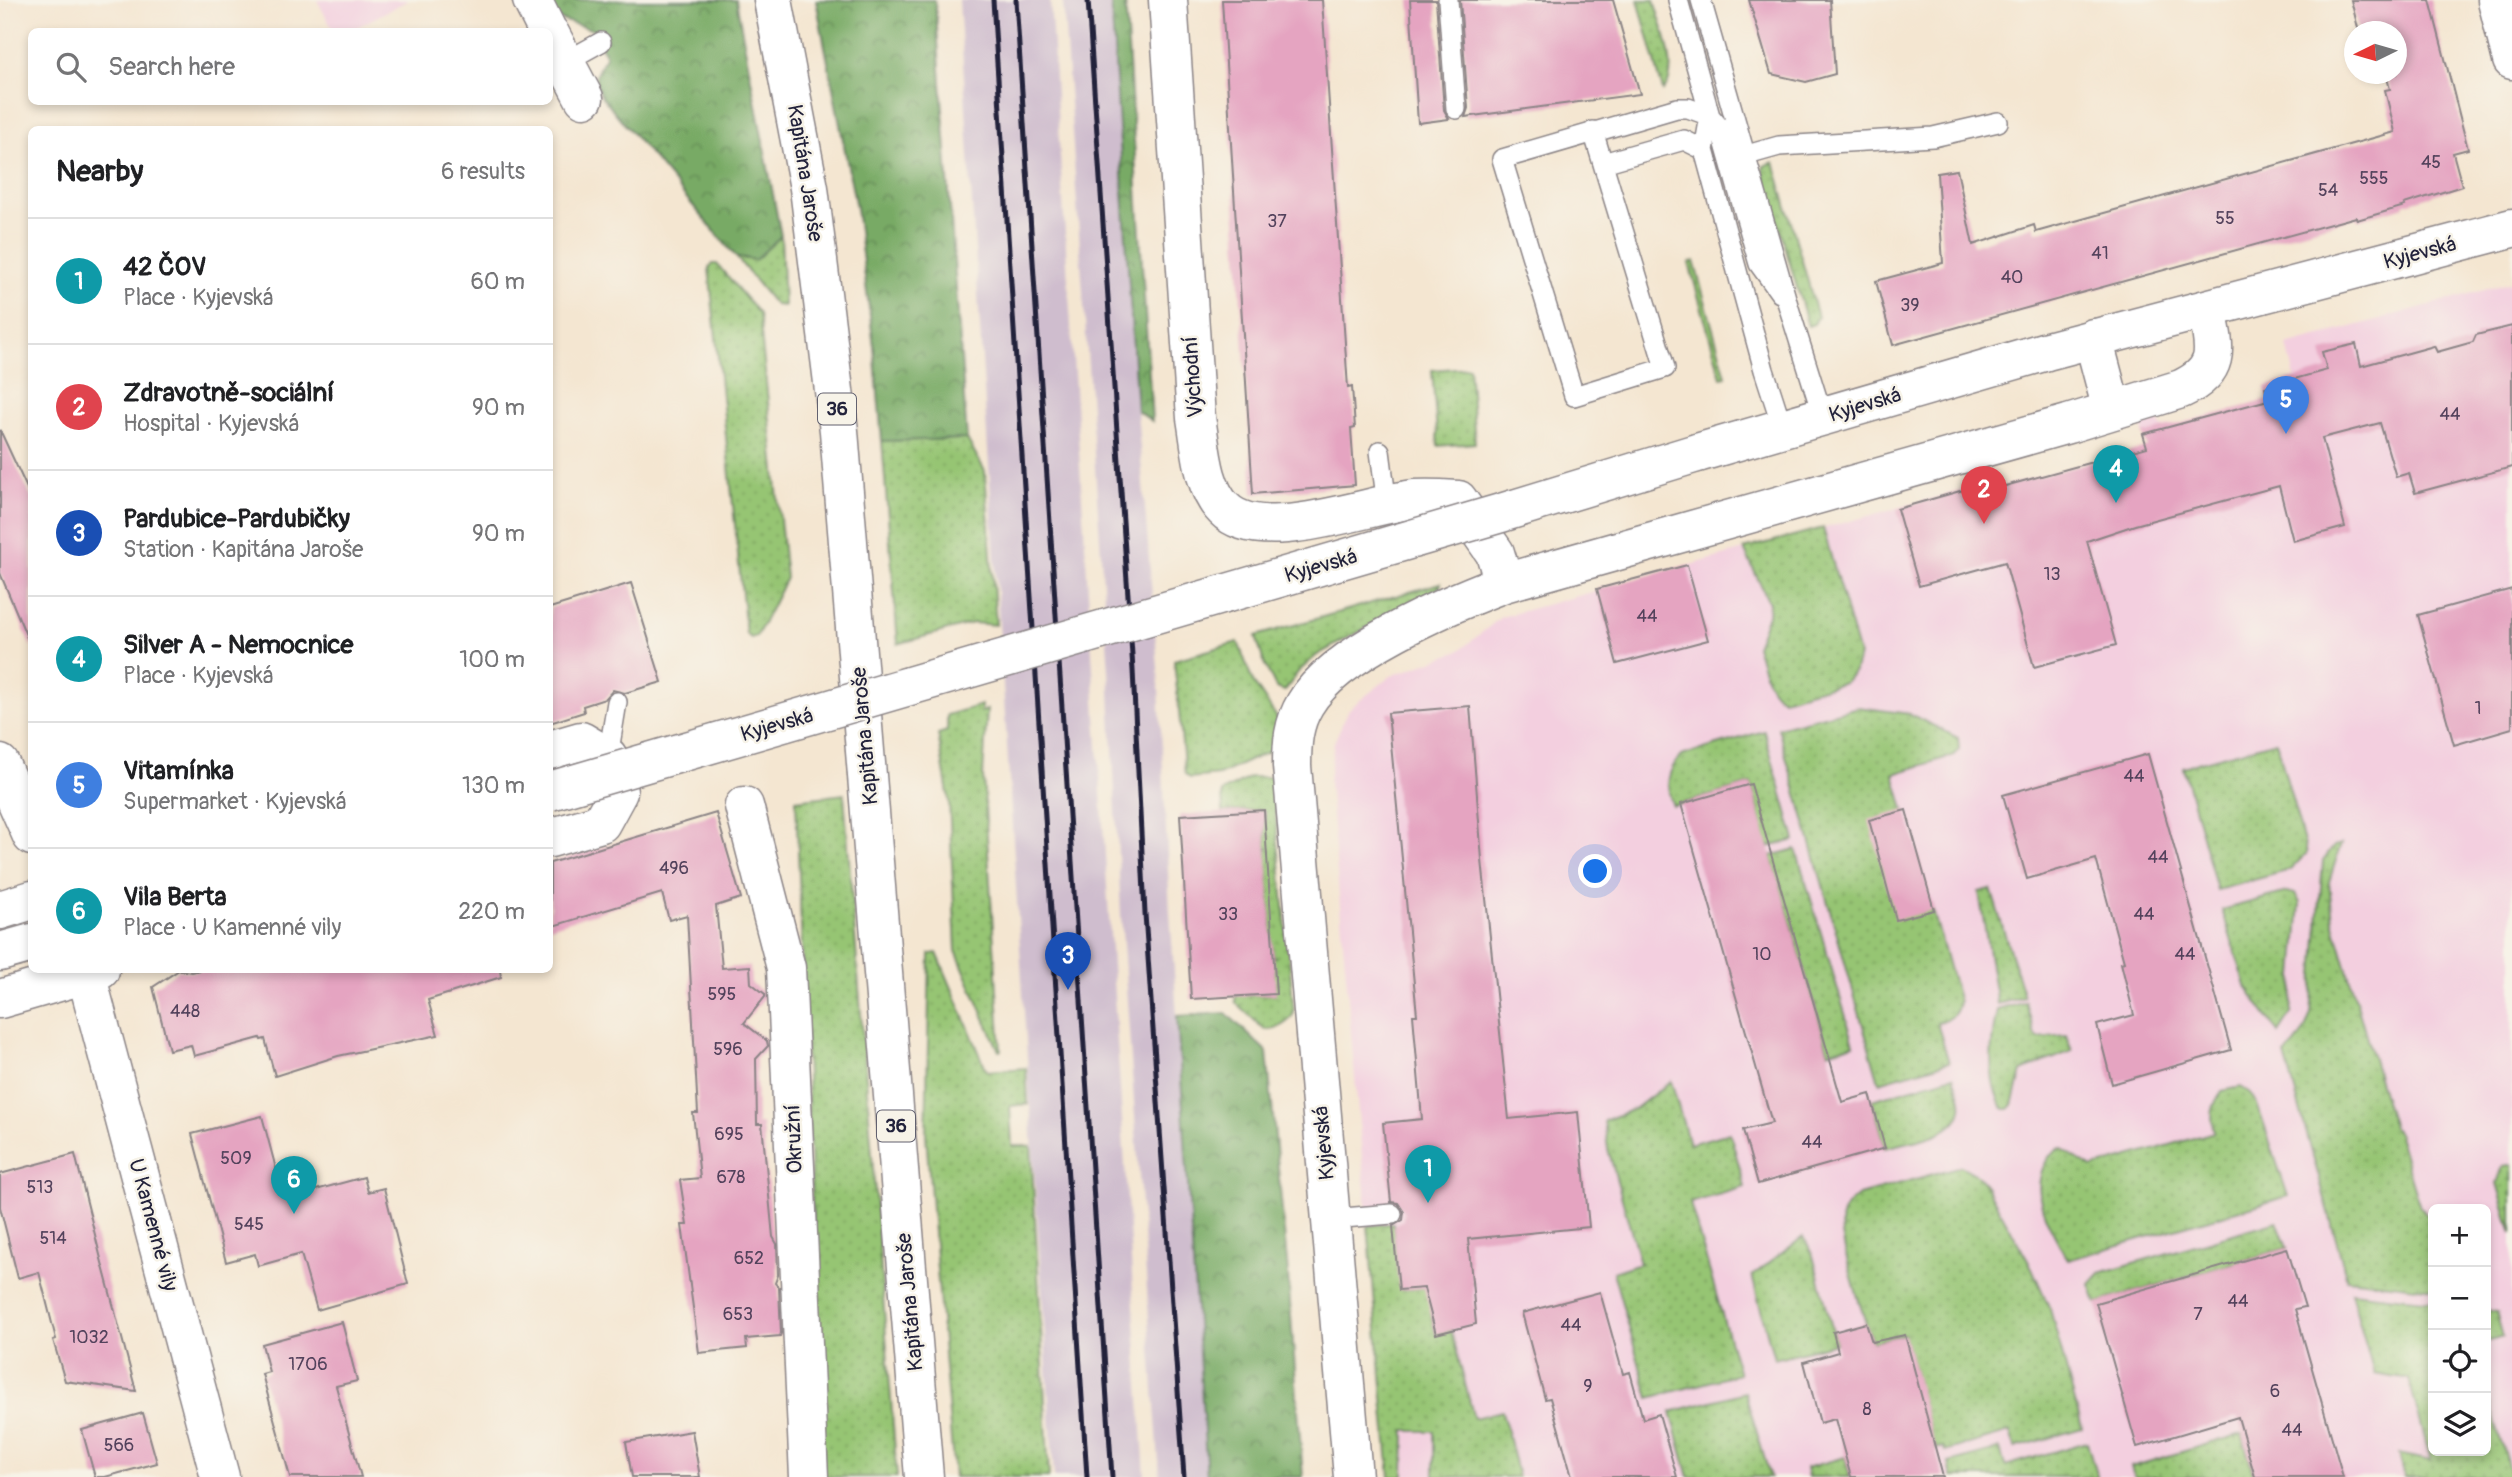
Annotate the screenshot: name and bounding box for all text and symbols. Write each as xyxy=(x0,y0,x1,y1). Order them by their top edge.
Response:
north arrow xyxy=(2344,21,2407,84)
search box xyxy=(28,28,553,105)
icon: search xyxy=(52,48,90,86)
text: Search here xyxy=(108,51,235,83)
street label: Kapitána Jaroše xyxy=(781,102,829,244)
house number: 45 xyxy=(2421,151,2441,174)
text: Nearby xyxy=(56,153,143,190)
text: 6 results xyxy=(441,157,525,186)
house number: 555 xyxy=(2359,167,2389,190)
house number: 54 xyxy=(2318,179,2339,202)
house number: 55 xyxy=(2215,207,2235,230)
house number: 37 xyxy=(1267,210,1287,233)
street label: Kyjevská xyxy=(2381,230,2459,276)
house number: 41 xyxy=(2091,242,2109,265)
text: 42 ČOV xyxy=(123,251,207,283)
house number: 40 xyxy=(2001,266,2023,289)
text: 1 xyxy=(75,267,84,296)
text: 60 m xyxy=(470,267,525,296)
text: Place · Kyjevská xyxy=(123,283,274,312)
house number: 39 xyxy=(1900,294,1920,317)
street label: Východní xyxy=(1177,335,1209,419)
pin: 5 xyxy=(2263,376,2309,434)
text: Zdravotně-sociální xyxy=(123,377,334,409)
street label: Kyjevská xyxy=(1826,381,1904,429)
text: 2 xyxy=(73,393,85,422)
text: 90 m xyxy=(472,393,525,422)
road number: 36 xyxy=(818,394,856,424)
house number: 44 xyxy=(2440,403,2461,426)
text: Hospital · Kyjevská xyxy=(123,409,299,438)
pin: 4 xyxy=(2093,445,2139,503)
pin: 2 xyxy=(1961,466,2007,524)
text: Pardubice-Pardubičky xyxy=(123,503,350,535)
text: 3 xyxy=(73,519,85,548)
text: 90 m xyxy=(472,519,525,548)
text: Station · Kapitána Jaroše xyxy=(123,535,363,564)
street label: Kyjevská xyxy=(1282,543,1360,589)
house number: 13 xyxy=(2043,563,2061,586)
house number: 44 xyxy=(1637,605,1658,628)
text: Silver A - Nemocnice xyxy=(123,629,353,661)
text: 4 xyxy=(72,645,86,674)
text: 100 m xyxy=(459,645,525,674)
text: Place · Kyjevská xyxy=(123,661,274,690)
street label: Kapitána Jaroše xyxy=(845,665,884,806)
house number: 1 xyxy=(2474,697,2482,720)
street label: Kyjevská xyxy=(738,702,816,748)
text: Vitamínka xyxy=(123,755,234,787)
house number: 44 xyxy=(2124,765,2145,788)
text: 5 xyxy=(73,771,85,800)
text: 130 m xyxy=(462,771,525,800)
text: Supermarket · Kyjevská xyxy=(123,787,347,816)
house number: 44 xyxy=(2148,846,2169,869)
your location xyxy=(1578,854,1612,888)
house number: 496 xyxy=(659,857,689,880)
text: Vila Berta xyxy=(123,881,227,913)
text: 6 xyxy=(72,897,86,926)
text: 220 m xyxy=(458,897,525,926)
house number: 33 xyxy=(1218,903,1238,926)
house number: 44 xyxy=(2134,903,2155,926)
text: Place · U Kamenné vily xyxy=(123,913,341,942)
pin: 3 xyxy=(1045,932,1091,990)
house number: 10 xyxy=(1752,943,1772,966)
house number: 44 xyxy=(2175,943,2196,966)
house number: 595 xyxy=(708,983,736,1006)
house number: 448 xyxy=(170,1000,200,1023)
house number: 596 xyxy=(713,1038,743,1061)
street label: Okružní xyxy=(779,1104,809,1174)
street label: Kyjevská xyxy=(1307,1105,1341,1181)
road number: 36 xyxy=(877,1110,915,1142)
house number: 695 xyxy=(714,1123,744,1146)
house number: 44 xyxy=(1802,1131,1823,1154)
pin: 1 xyxy=(1405,1145,1451,1203)
house number: 509 xyxy=(220,1147,252,1170)
street label: U Kamenné vily xyxy=(122,1156,184,1294)
pin: 6 xyxy=(271,1156,317,1214)
house number: 678 xyxy=(717,1166,745,1189)
house number: 513 xyxy=(27,1176,53,1199)
map controls xyxy=(2428,1204,2491,1456)
button: + xyxy=(2428,1204,2491,1267)
house number: 545 xyxy=(234,1213,264,1236)
house number: 514 xyxy=(39,1227,67,1250)
street label: Kapitána Jaroše xyxy=(890,1231,929,1372)
house number: 652 xyxy=(734,1247,764,1270)
button: − xyxy=(2428,1267,2491,1330)
house number: 44 xyxy=(2228,1290,2249,1313)
house number: 653 xyxy=(723,1303,753,1326)
house number: 7 xyxy=(2193,1303,2203,1326)
house number: 44 xyxy=(1561,1314,1582,1337)
house number: 1032 xyxy=(69,1326,109,1349)
button: locate xyxy=(2428,1330,2491,1393)
house number: 1706 xyxy=(288,1353,328,1376)
house number: 9 xyxy=(1583,1375,1593,1398)
house number: 6 xyxy=(2270,1380,2280,1403)
button: layers xyxy=(2428,1393,2491,1456)
house number: 8 xyxy=(1862,1398,1872,1421)
house number: 44 xyxy=(2282,1419,2303,1442)
house number: 566 xyxy=(104,1434,134,1457)

